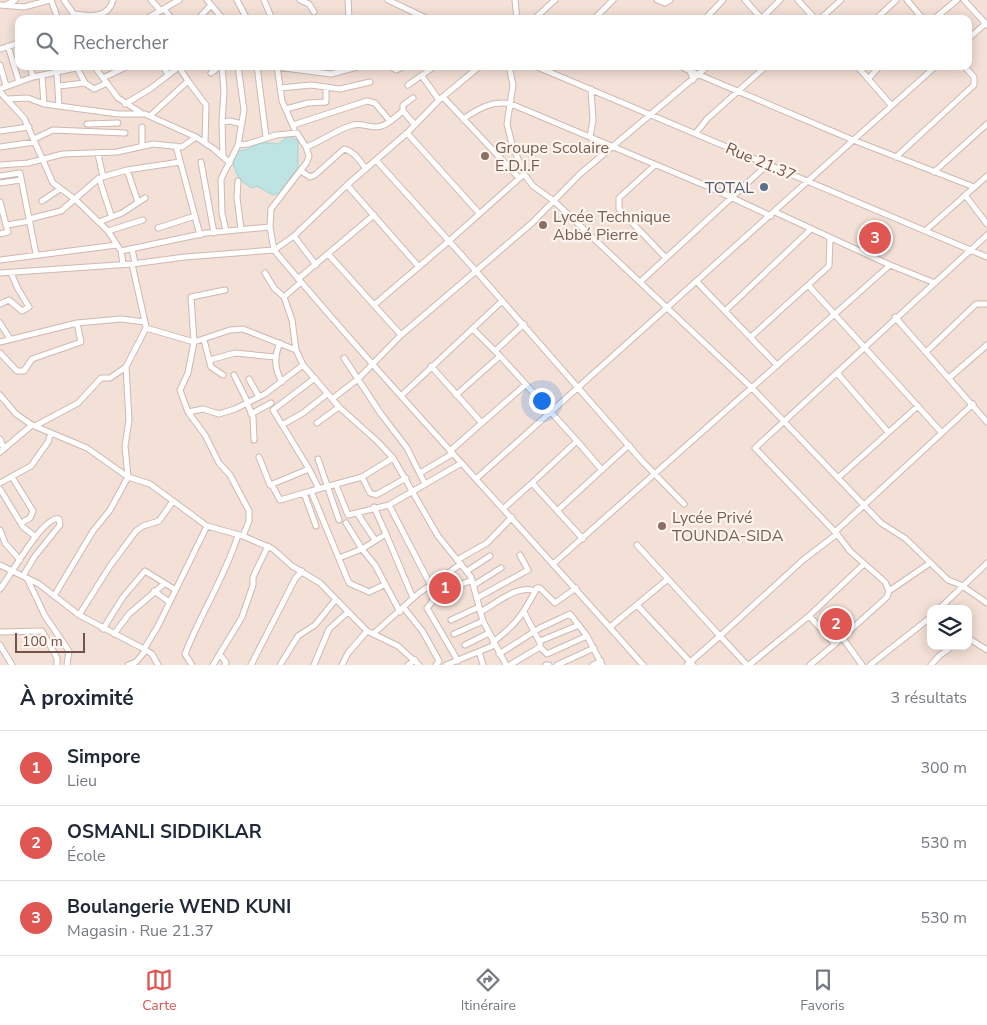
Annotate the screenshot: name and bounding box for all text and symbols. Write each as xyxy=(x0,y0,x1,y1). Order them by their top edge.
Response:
search box xyxy=(15,15,972,70)
icon: search xyxy=(33,29,61,57)
text: Rechercher xyxy=(73,30,168,56)
place label: Groupe Scolaire E.D.I.F xyxy=(495,137,609,177)
street label: Rue 21.37 xyxy=(722,137,799,187)
marker: Groupe Scolaire E.D.I.F xyxy=(479,150,491,162)
place label: TOTAL xyxy=(705,177,754,199)
marker: TOTAL xyxy=(758,181,770,193)
place label: Lycée Technique Abbé Pierre xyxy=(553,206,671,246)
marker: Lycée Technique Abbé Pierre xyxy=(537,219,549,231)
pin: 3 xyxy=(859,219,891,257)
your location xyxy=(529,388,555,414)
place label: Lycée Privé TOUNDA-SIDA xyxy=(672,507,784,547)
marker: Lycée Privé TOUNDA-SIDA xyxy=(656,520,668,532)
pin: 1 xyxy=(429,569,461,607)
pin: 2 xyxy=(820,605,852,643)
map controls xyxy=(927,605,972,650)
button: layers xyxy=(927,605,972,650)
scale bar xyxy=(15,630,85,653)
text: 100 m xyxy=(22,632,63,651)
text: À proximité xyxy=(20,684,134,712)
text: 3 résultats xyxy=(891,687,967,709)
text: Simpore xyxy=(67,744,140,770)
text: 1 xyxy=(31,757,41,779)
text: 300 m xyxy=(920,757,967,779)
text: Lieu xyxy=(67,770,97,792)
text: OSMANLI SIDDIKLAR xyxy=(67,819,262,845)
text: 2 xyxy=(31,832,41,854)
text: 530 m xyxy=(920,832,967,854)
text: École xyxy=(67,845,106,867)
text: Boulangerie WEND KUNI xyxy=(67,894,291,920)
text: 3 xyxy=(31,907,41,929)
text: 530 m xyxy=(920,907,967,929)
text: Magasin · Rue 21.37 xyxy=(67,920,214,942)
tab: Carte xyxy=(142,966,176,1015)
tab: Itinéraire xyxy=(461,966,516,1015)
tab: Favoris xyxy=(800,966,845,1015)

